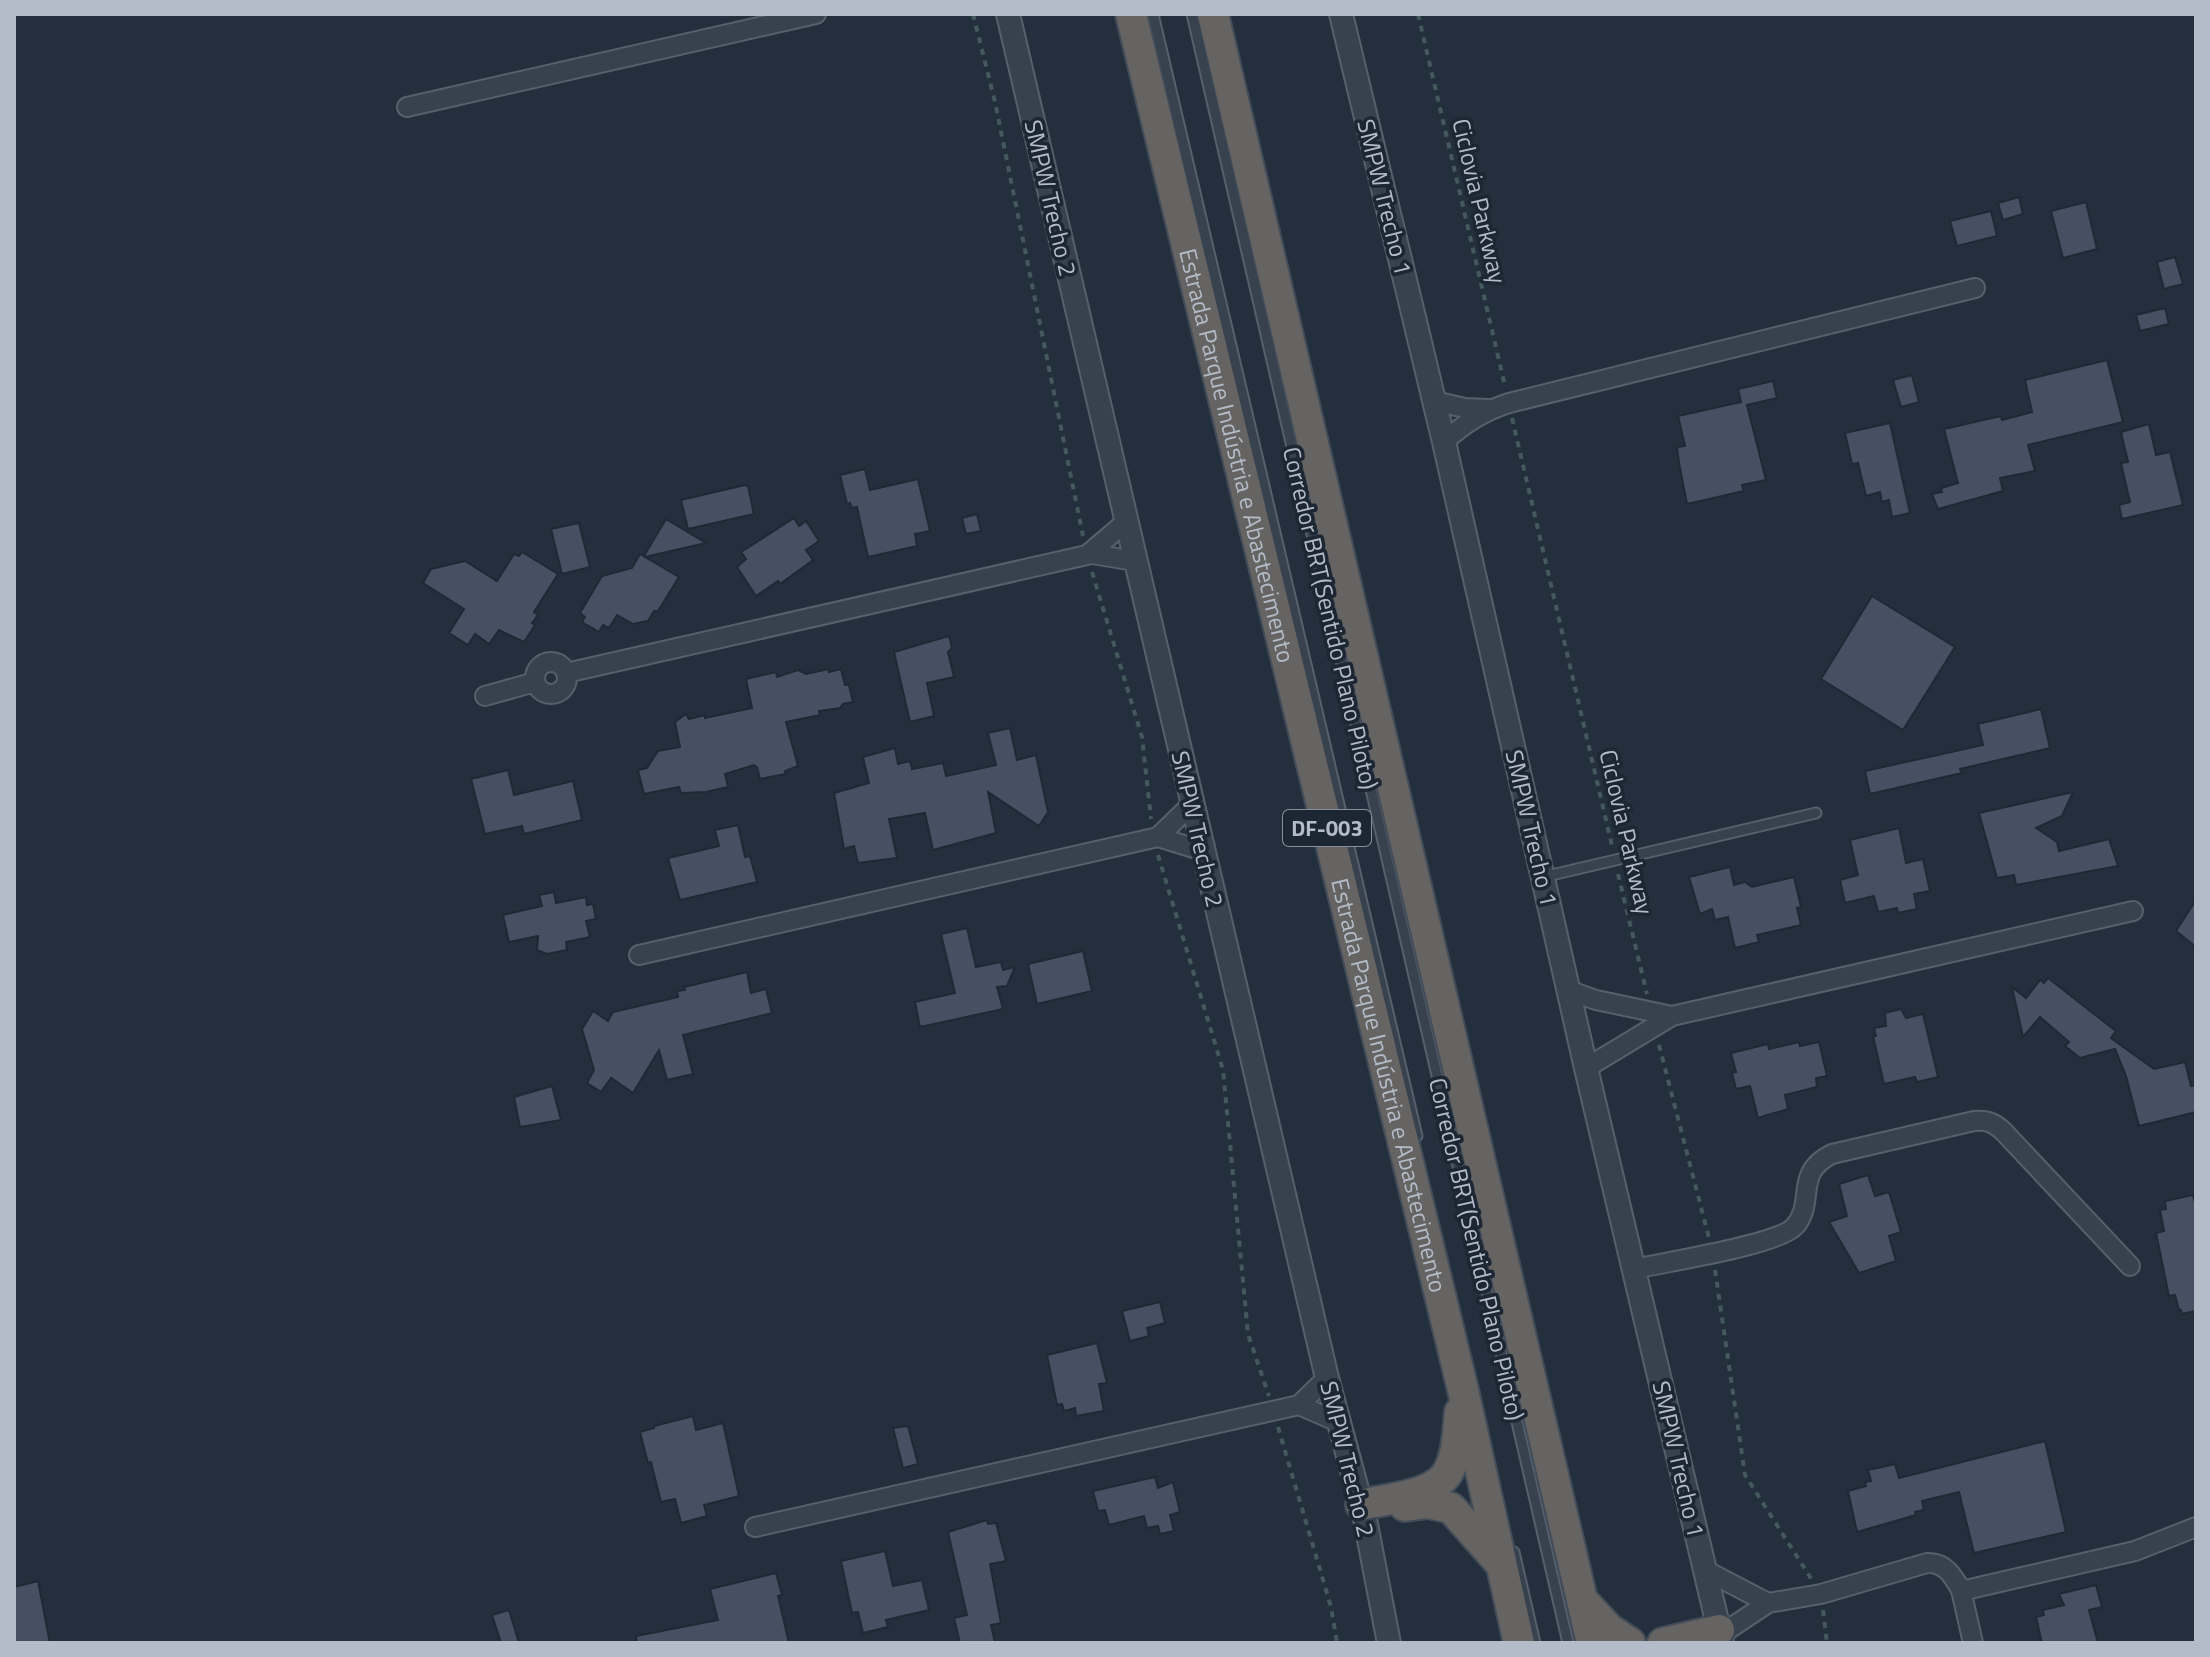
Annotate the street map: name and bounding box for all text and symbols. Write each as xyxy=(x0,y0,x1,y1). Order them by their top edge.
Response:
street label: SMPW Trecho 1 xyxy=(1348,115,1422,279)
street label: Ciclovia Parkway xyxy=(1444,115,1517,288)
street label: SMPW Trecho 2 xyxy=(1016,116,1086,280)
street label: Estrada Parque Indústria e Abastecimento xyxy=(1170,245,1305,666)
street label: Corredor BRT(Sentido Plano Piloto) xyxy=(1274,443,1388,793)
street label: SMPW Trecho 1 xyxy=(1497,746,1567,910)
street label: Ciclovia Parkway xyxy=(1591,746,1664,919)
street label: SMPW Trecho 2 xyxy=(1163,747,1233,911)
road number: DF-003 xyxy=(1283,810,1371,846)
street label: Estrada Parque Indústria e Abastecimento xyxy=(1322,874,1457,1296)
street label: Corredor BRT(Sentido Plano Piloto) xyxy=(1420,1074,1534,1424)
street label: SMPW Trecho 2 xyxy=(1311,1377,1385,1541)
street label: SMPW Trecho 1 xyxy=(1644,1377,1714,1541)

